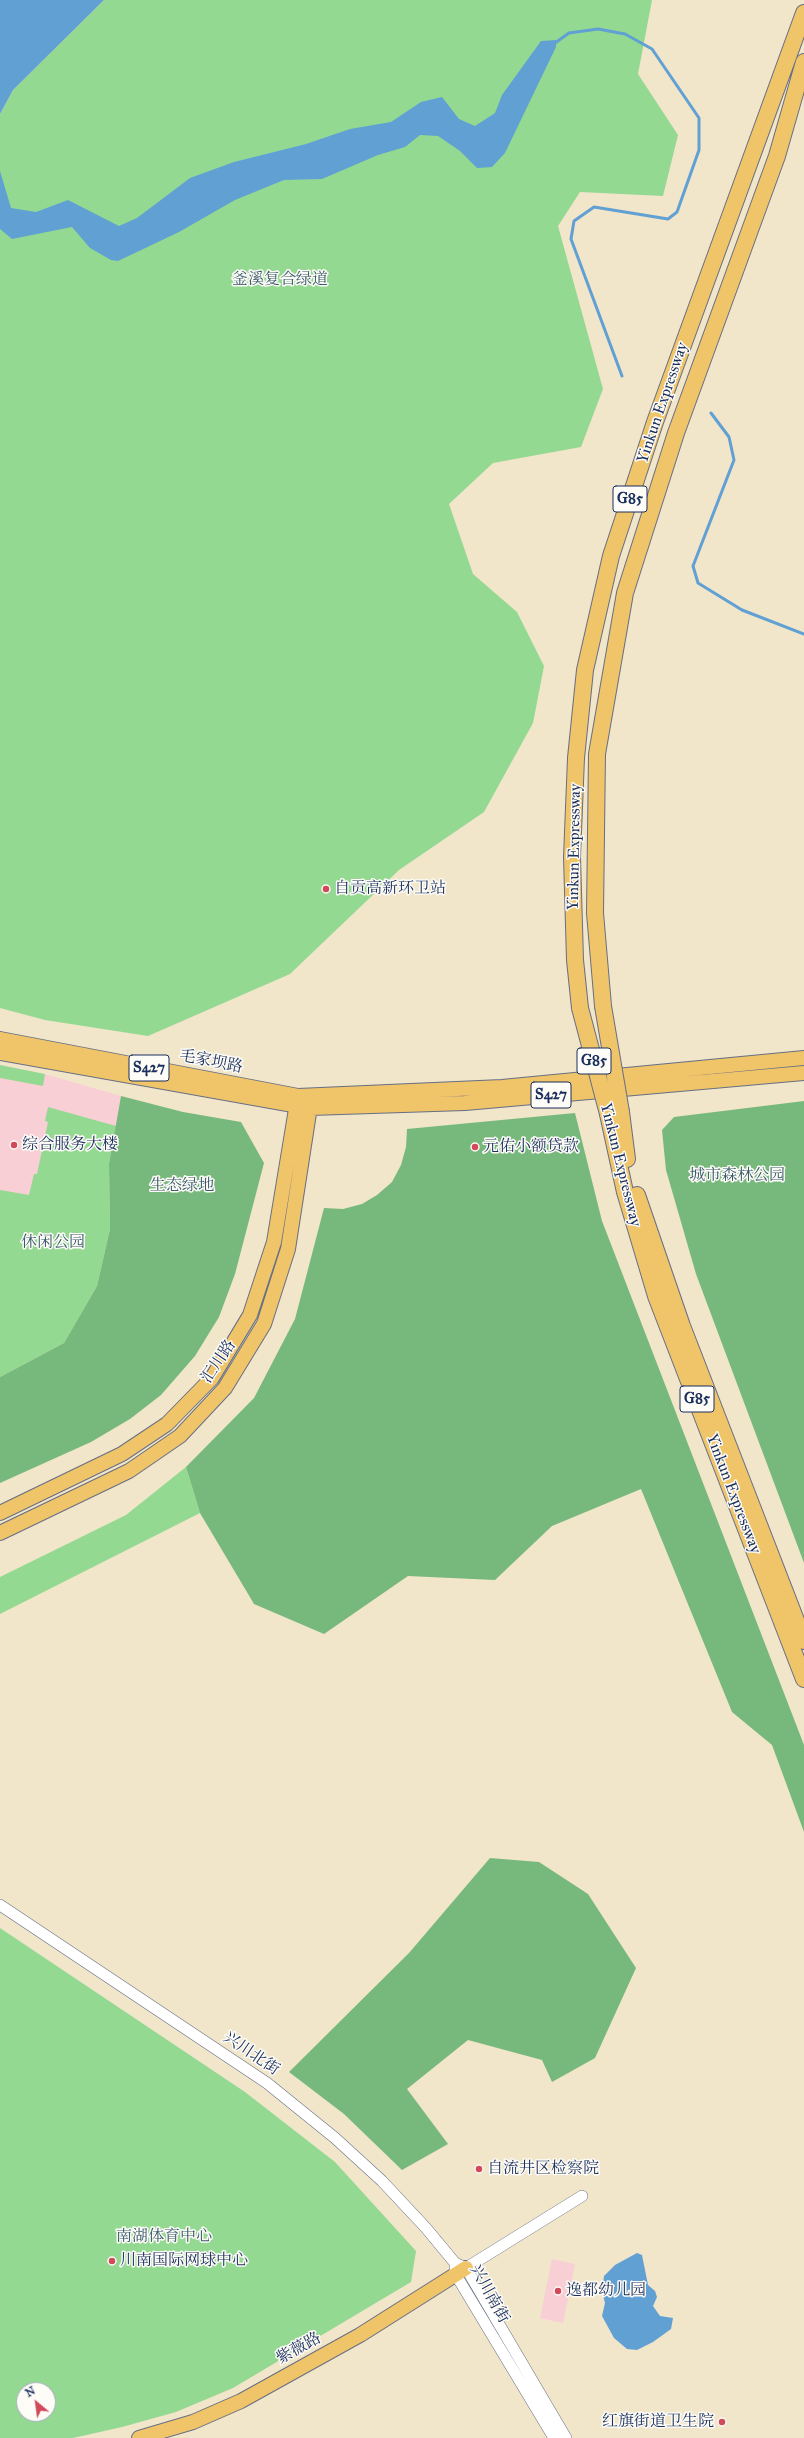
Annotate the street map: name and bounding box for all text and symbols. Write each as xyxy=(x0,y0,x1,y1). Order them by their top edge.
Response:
park label: 釜溪复合绿道 xyxy=(232,270,328,290)
street label: Yinkun Expressway xyxy=(633,340,693,466)
road number: G85 xyxy=(613,486,647,512)
street label: Yinkun Expressway xyxy=(564,784,586,910)
place label: 自贡高新环卫站 xyxy=(334,879,446,899)
marker: 自贡高新环卫站 xyxy=(321,884,331,894)
street label: 毛家坝路 xyxy=(178,1046,244,1078)
road number: G85 xyxy=(577,1048,611,1074)
road number: S427 xyxy=(129,1055,169,1081)
road number: S427 xyxy=(531,1082,571,1108)
street label: Yinkun Expressway xyxy=(595,1101,645,1229)
place label: 综合服务大楼 xyxy=(22,1135,118,1155)
place label: 元佑小额贷款 xyxy=(483,1137,579,1157)
marker: 综合服务大楼 xyxy=(9,1140,19,1150)
marker: 元佑小额贷款 xyxy=(470,1142,480,1152)
park label: 城市森林公园 xyxy=(689,1166,785,1186)
park label: 生态绿地 xyxy=(150,1176,214,1196)
park label: 休闲公园 xyxy=(21,1233,85,1253)
street label: 汇川路 xyxy=(198,1337,240,1387)
road number: G85 xyxy=(680,1386,714,1412)
street label: Yinkun Expressway xyxy=(701,1432,765,1556)
street label: 兴川北街 xyxy=(219,2028,283,2080)
place label: 自流井区检察院 xyxy=(487,2159,599,2179)
marker: 自流井区检察院 xyxy=(474,2164,484,2174)
park label: 南湖体育中心 xyxy=(116,2227,212,2247)
place label: 川南国际网球中心 xyxy=(120,2251,248,2271)
marker: 川南国际网球中心 xyxy=(107,2256,117,2266)
street label: 兴川南街 xyxy=(465,2261,513,2327)
place label: 逸都幼儿园 xyxy=(566,2281,646,2301)
marker: 逸都幼儿园 xyxy=(553,2286,563,2296)
street label: 紫薇路 xyxy=(273,2329,325,2369)
north arrow xyxy=(16,2382,56,2422)
text: N xyxy=(23,2384,38,2400)
place label: 红旗街道卫生院 xyxy=(602,2412,714,2432)
marker: 红旗街道卫生院 xyxy=(717,2417,727,2427)

